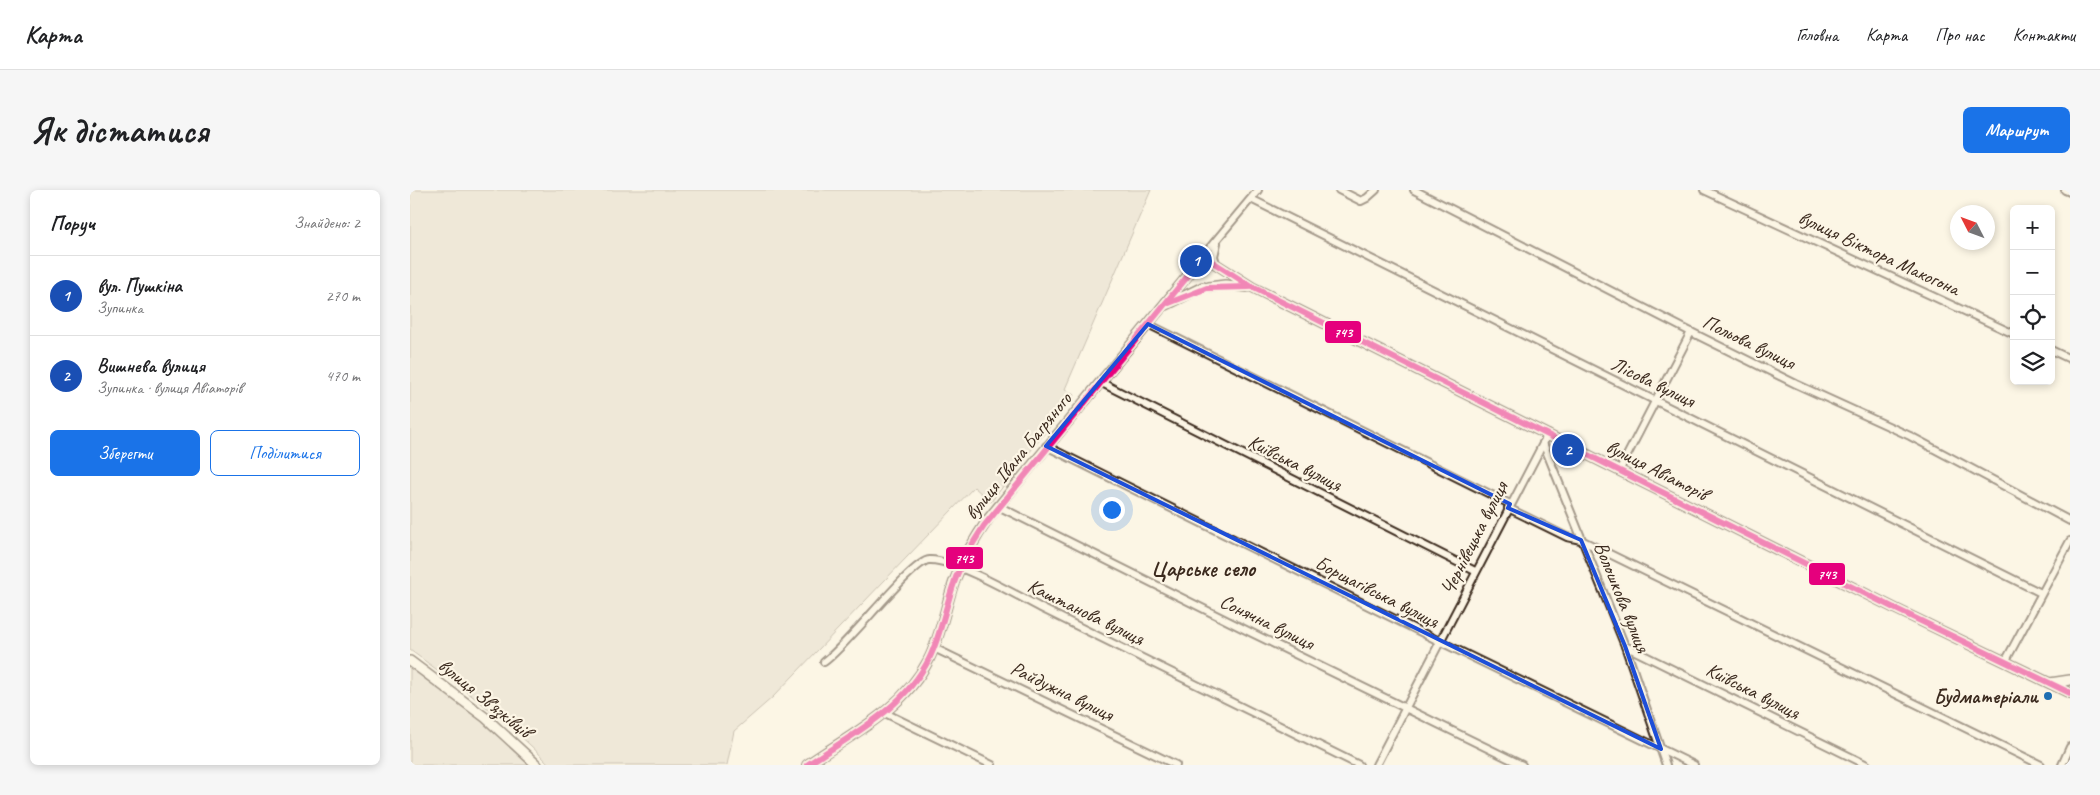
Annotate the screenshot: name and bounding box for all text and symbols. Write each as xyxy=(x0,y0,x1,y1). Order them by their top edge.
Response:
text: Карта xyxy=(25,20,82,50)
text: Головна xyxy=(1796,24,1838,46)
text: Карта xyxy=(1866,24,1907,46)
text: Про нас xyxy=(1935,24,1985,46)
text: Контакти xyxy=(2013,24,2075,46)
button: Маршрут xyxy=(1963,107,2070,153)
text: Як дістатися xyxy=(30,108,208,153)
street label: вулиця Віктора Макогона xyxy=(1795,205,1965,302)
north arrow xyxy=(1950,205,1995,250)
map controls xyxy=(2010,205,2055,385)
button: + xyxy=(2010,205,2055,250)
text: Поруч xyxy=(50,210,95,236)
text: Знайдено: 2 xyxy=(294,213,360,233)
pin: 1 xyxy=(1180,242,1212,280)
button: − xyxy=(2010,250,2055,295)
text: вул. Пушкіна xyxy=(97,274,182,298)
text: 1 xyxy=(62,286,70,306)
text: 270 m xyxy=(326,286,360,306)
button: locate xyxy=(2010,295,2055,340)
text: Зупинка xyxy=(97,298,143,318)
street label: Польова вулиця xyxy=(1699,309,1801,376)
line badge: 743 xyxy=(1324,320,1362,344)
text: 743 xyxy=(1334,324,1354,341)
button: layers xyxy=(2010,340,2055,385)
street label: Лісова вулиця xyxy=(1607,351,1700,414)
text: Вишнева вулиця xyxy=(97,354,205,378)
text: 2 xyxy=(62,366,70,386)
text: 470 m xyxy=(326,366,360,386)
text: Зупинка · вулиця Авіаторів xyxy=(97,378,242,398)
street label: вулиця Івана Багряного xyxy=(959,387,1078,525)
street label: Київська вулиця xyxy=(1244,429,1347,498)
button: Зберегти xyxy=(50,430,200,476)
button: Поділитися xyxy=(210,430,360,476)
pin: 2 xyxy=(1552,431,1584,469)
street label: вулиця Авіаторів xyxy=(1602,434,1716,509)
street label: Чернівецька вулиця xyxy=(1435,476,1514,599)
your location xyxy=(1099,497,1125,523)
street label: Волошкова вулиця xyxy=(1588,538,1656,657)
line badge: 743 xyxy=(945,546,984,570)
text: 743 xyxy=(955,550,975,567)
street label: Борщагівська вулиця xyxy=(1311,550,1444,634)
district label: Царське село xyxy=(1151,555,1257,583)
line badge: 743 xyxy=(1808,562,1846,586)
text: 743 xyxy=(1818,566,1838,583)
street label: Каштанова вулиця xyxy=(1024,573,1149,651)
street label: Сонячна вулиця xyxy=(1216,588,1320,656)
street label: вулиця Зв'язківців xyxy=(433,653,541,747)
street label: Райдужна вулиця xyxy=(1007,655,1119,727)
street label: Київська вулиця xyxy=(1702,657,1805,726)
place label: Будматеріали xyxy=(1934,684,2039,709)
marker: Будматеріали xyxy=(2042,690,2054,702)

